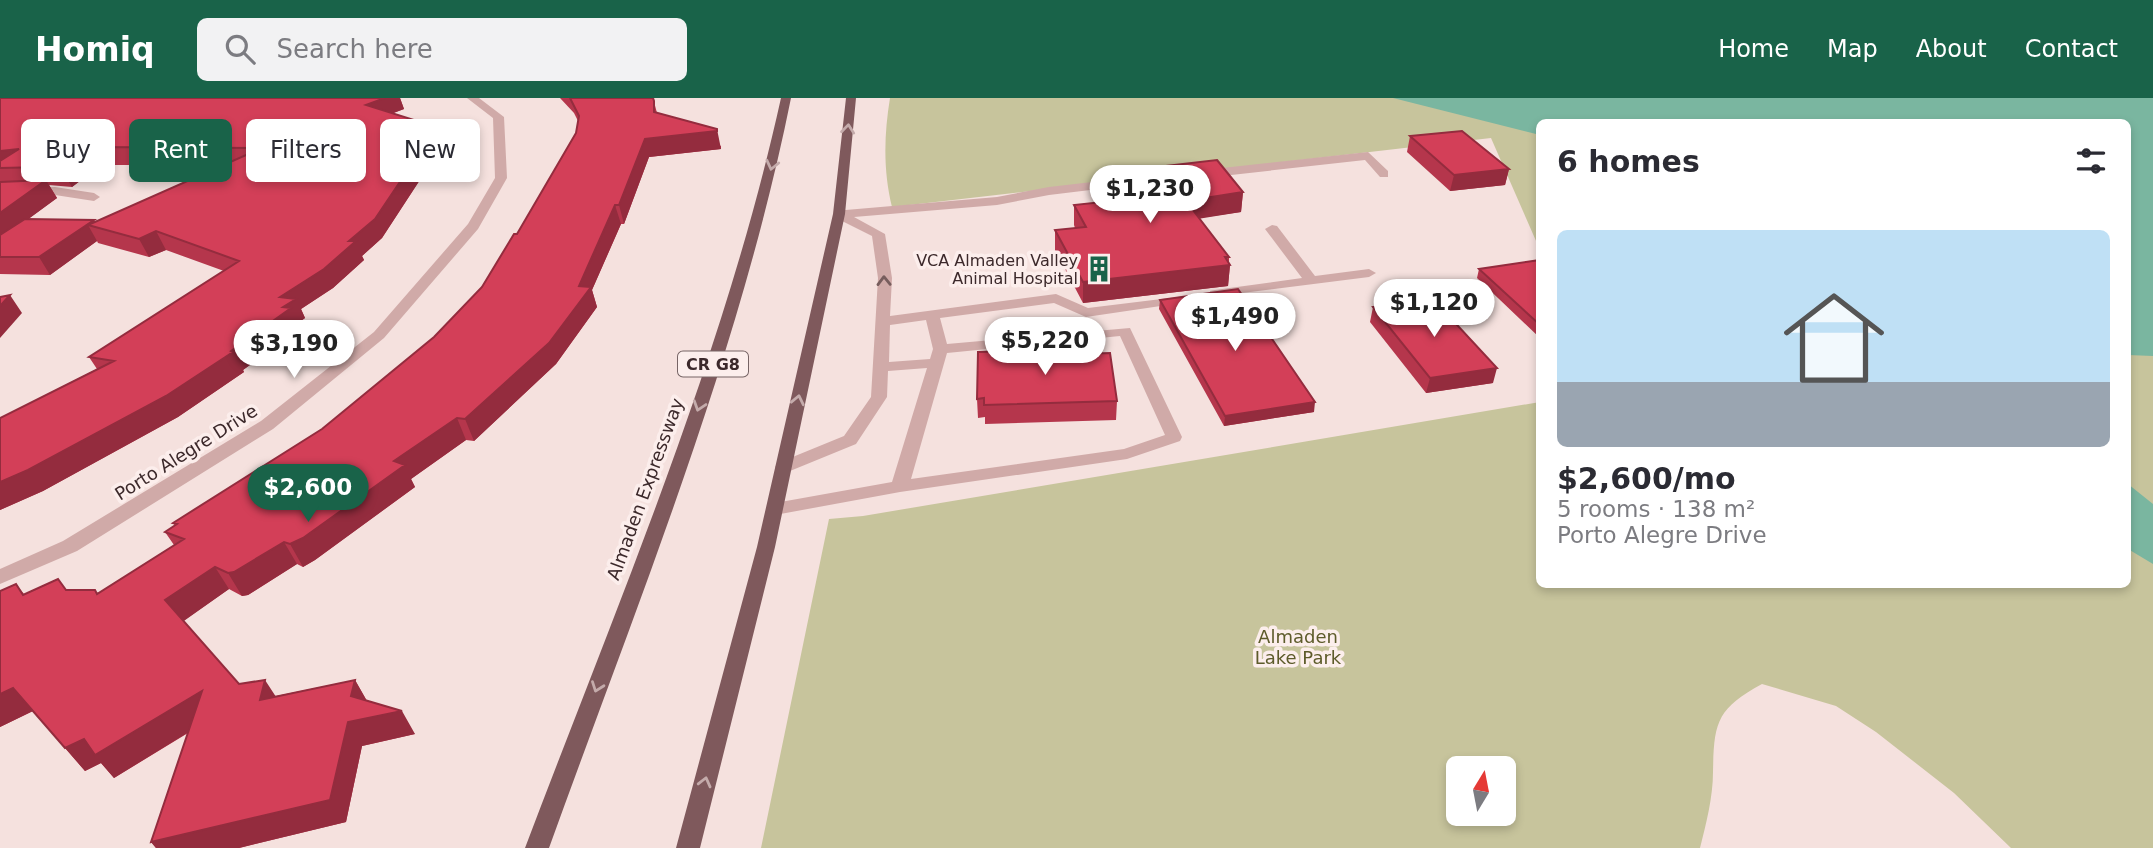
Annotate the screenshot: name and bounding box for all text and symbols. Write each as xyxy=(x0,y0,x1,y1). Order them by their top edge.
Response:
search box xyxy=(197,18,687,81)
text: Homiq xyxy=(35,30,155,69)
icon: search xyxy=(221,30,259,68)
text: Search here xyxy=(277,34,433,64)
text: Home xyxy=(1718,35,1789,63)
text: Map xyxy=(1827,35,1878,63)
text: About xyxy=(1916,35,1987,63)
text: Contact xyxy=(2025,35,2118,63)
chip: Buy xyxy=(21,119,115,182)
chip: Rent xyxy=(129,119,232,182)
chip: Filters xyxy=(246,119,366,182)
chip: New xyxy=(380,119,480,182)
one-way arrow xyxy=(840,123,855,134)
icon: filters xyxy=(2072,142,2110,180)
text: 6 homes xyxy=(1557,144,1700,179)
one-way arrow xyxy=(766,159,781,171)
pin: $1,230 xyxy=(1093,166,1207,225)
text: $1,230 xyxy=(1106,175,1194,201)
place label: VCA Almaden Valley Animal Hospital xyxy=(916,251,1078,288)
building icon: VCA Almaden Valley Animal Hospital xyxy=(1084,254,1114,284)
one-way arrow xyxy=(876,275,892,286)
icon: home xyxy=(1771,275,1897,401)
pin: $1,120 xyxy=(1377,280,1491,339)
text: $1,120 xyxy=(1390,289,1478,315)
pin: $1,490 xyxy=(1178,294,1292,353)
text: $1,490 xyxy=(1191,303,1279,329)
pin: $5,220 xyxy=(988,317,1102,377)
pin: $3,190 xyxy=(237,320,351,380)
text: $5,220 xyxy=(1001,327,1089,353)
text: $3,190 xyxy=(250,330,338,356)
road number: CR G8 xyxy=(678,352,748,376)
one-way arrow xyxy=(790,394,805,406)
street label: Almaden Expressway xyxy=(602,395,688,583)
one-way arrow xyxy=(693,399,707,411)
street label: Porto Alegre Drive xyxy=(111,400,261,504)
text: $2,600/mo xyxy=(1557,461,1736,496)
pin: $2,600 xyxy=(251,464,365,524)
text: $2,600 xyxy=(264,474,352,500)
text: 5 rooms · 138 m² xyxy=(1557,496,1755,522)
text: Porto Alegre Drive xyxy=(1557,522,1767,548)
park label: Almaden Lake Park xyxy=(1255,626,1342,668)
one-way arrow xyxy=(591,681,605,693)
north arrow xyxy=(1446,756,1516,826)
map controls xyxy=(1446,756,1516,826)
one-way arrow xyxy=(697,776,711,788)

